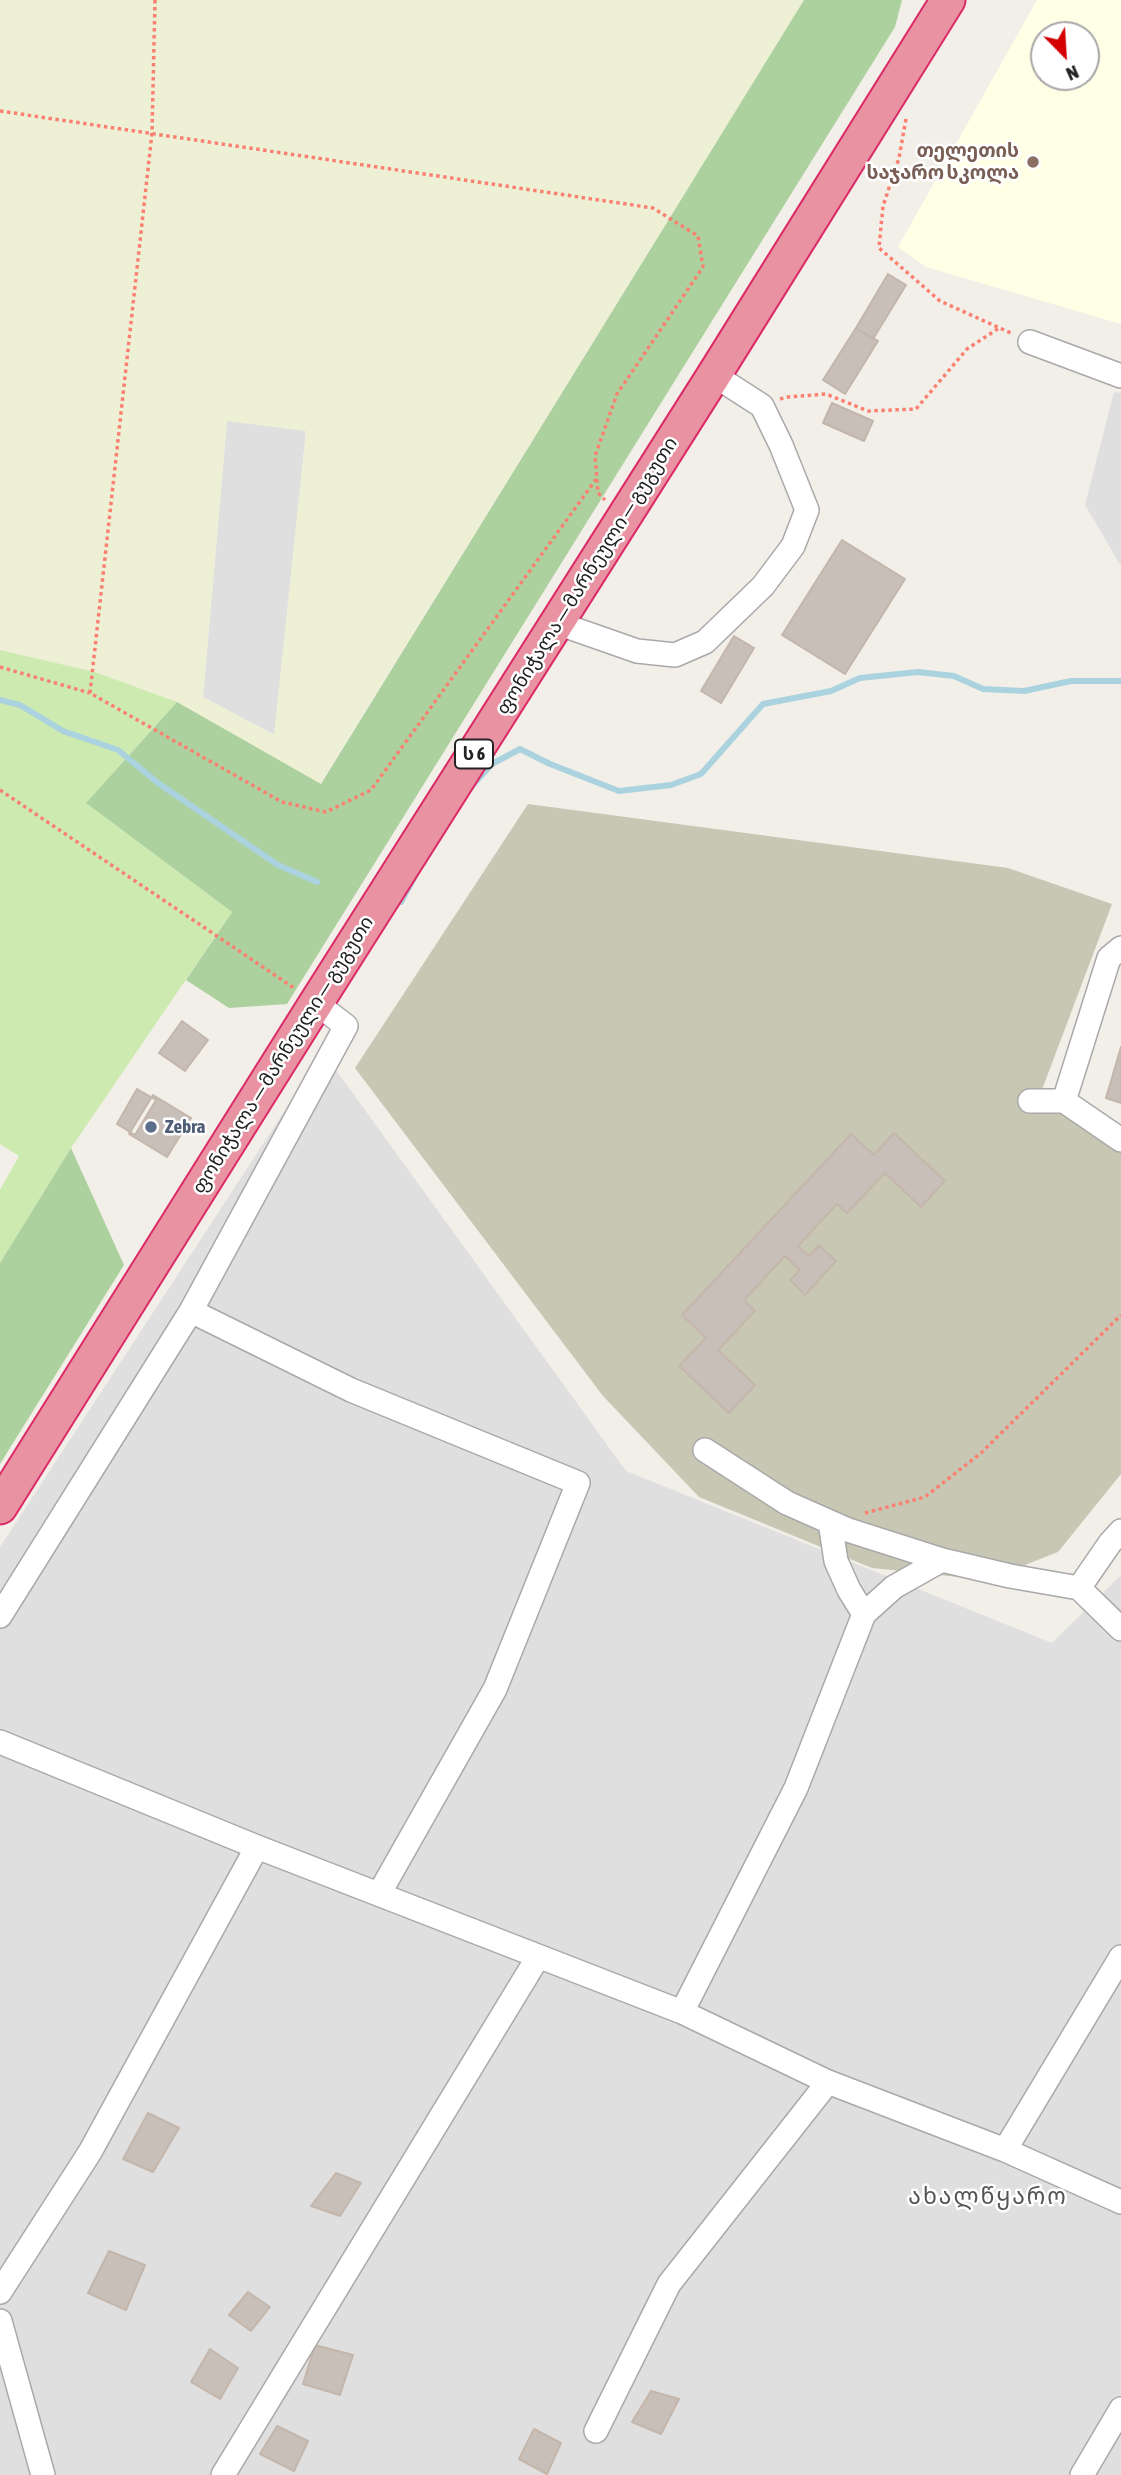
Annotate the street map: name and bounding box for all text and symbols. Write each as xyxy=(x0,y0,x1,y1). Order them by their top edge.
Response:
north arrow xyxy=(1030,21,1100,91)
text: N xyxy=(1063,61,1082,86)
place label: თელეთის საჯარო სკოლა xyxy=(866,140,1019,184)
marker: თელეთის საჯარო სკოლა xyxy=(1025,154,1041,170)
street label: ფონიჭალა — მარნეული — გუგუთი xyxy=(492,433,682,719)
road number: ს 6 xyxy=(455,740,493,768)
street label: ფონიჭალა — მარნეული — გუგუთი xyxy=(188,912,378,1198)
place label: Zebra xyxy=(165,1116,205,1138)
marker: Zebra xyxy=(143,1119,159,1135)
district label: ახალწყარო xyxy=(909,2183,1067,2211)

